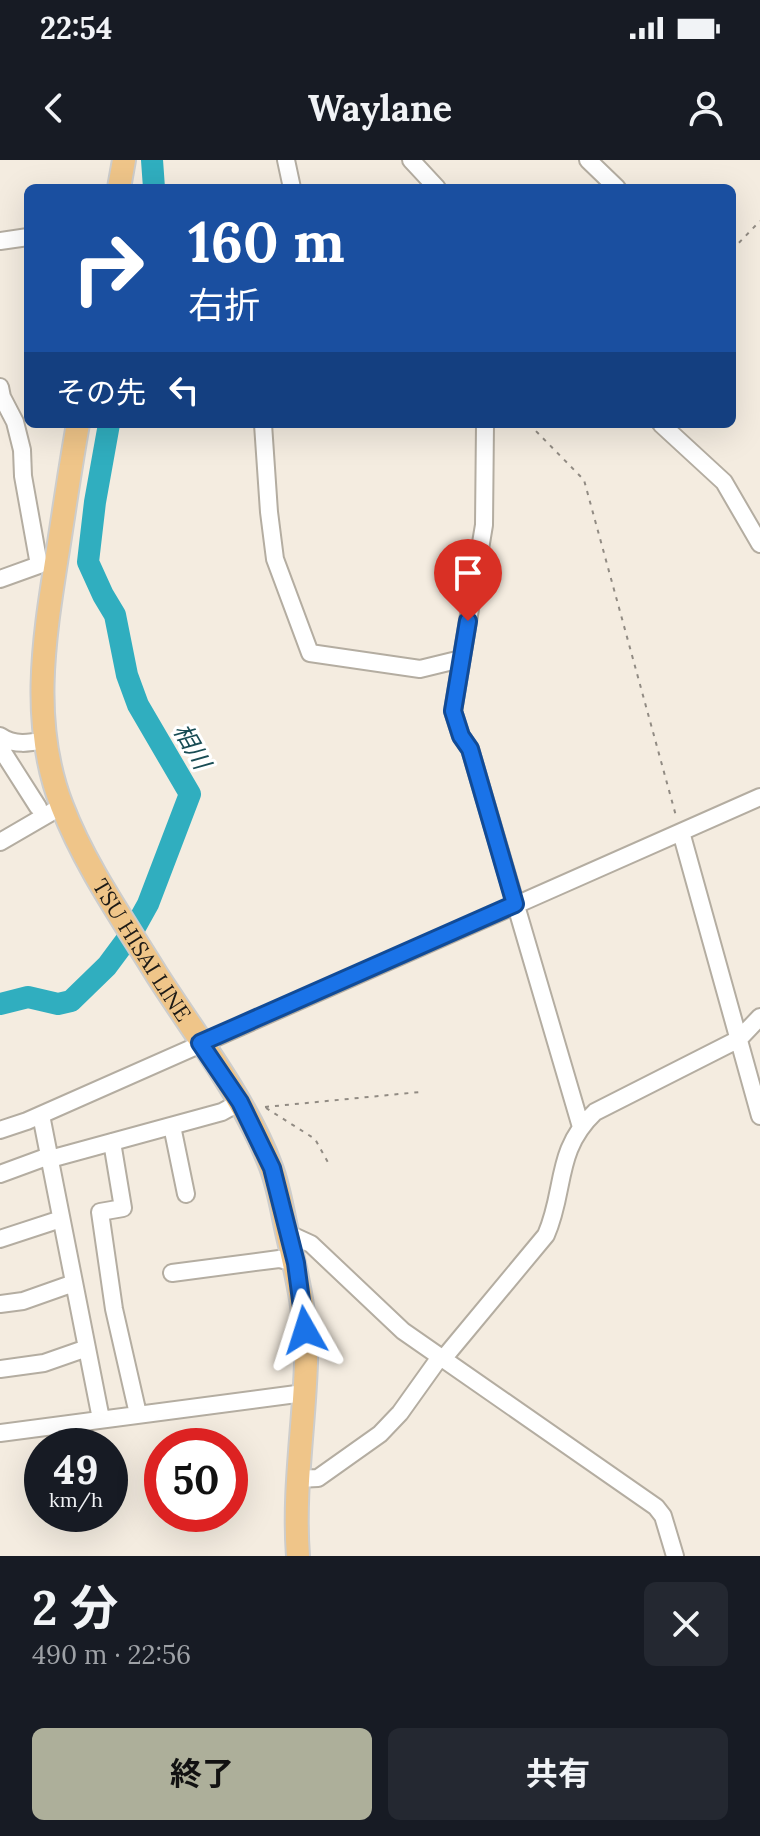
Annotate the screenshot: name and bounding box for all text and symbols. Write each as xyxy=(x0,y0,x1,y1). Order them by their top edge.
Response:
text: 22:54 xyxy=(40,9,112,47)
text: Waylane xyxy=(308,85,452,131)
icon: back xyxy=(32,86,76,130)
icon: person xyxy=(684,86,728,130)
text: 160 m xyxy=(188,206,345,277)
icon: right xyxy=(56,216,160,320)
text: 右折 xyxy=(188,282,260,328)
icon: left xyxy=(162,368,206,412)
text: その先 xyxy=(56,373,146,411)
pin xyxy=(434,539,502,621)
icon: arrive xyxy=(446,551,490,595)
water label: 相川 xyxy=(167,717,219,777)
street label: TSU HISAI LINE xyxy=(87,874,198,1027)
position arrow xyxy=(263,1288,347,1372)
speed limit sign: 50 xyxy=(144,1428,248,1532)
text: 49 xyxy=(54,1444,98,1495)
text: km/h xyxy=(49,1487,103,1512)
text: 2 分 xyxy=(32,1577,118,1638)
button: close xyxy=(644,1582,728,1666)
text: 490 m · 22:56 xyxy=(32,1638,191,1671)
button: 終了 xyxy=(32,1728,372,1820)
button: 共有 xyxy=(388,1728,728,1820)

